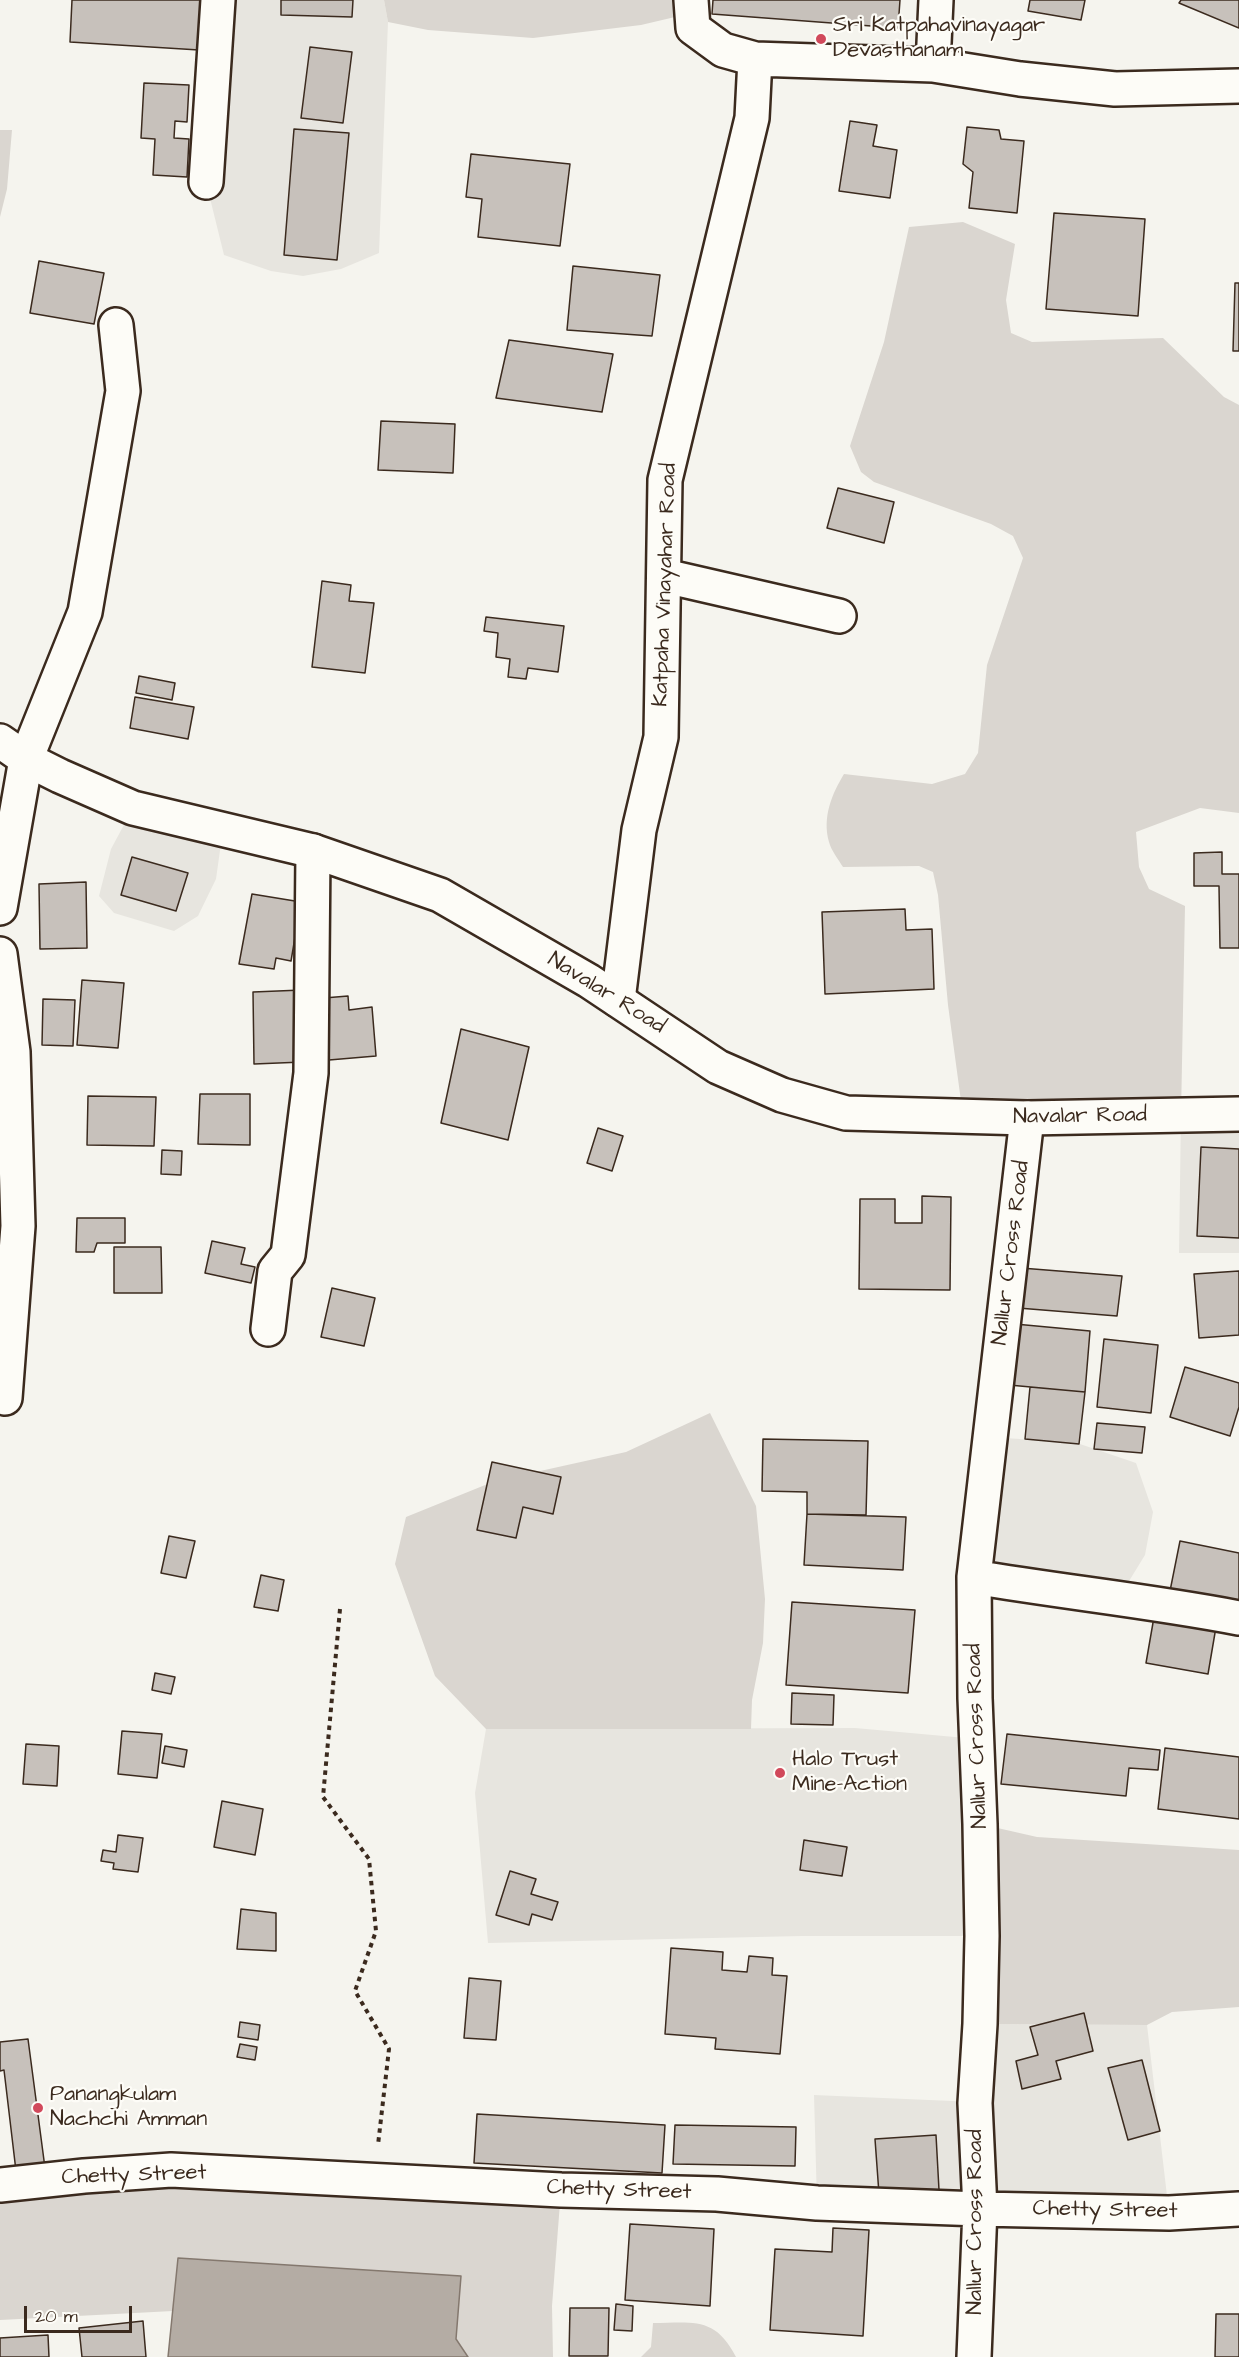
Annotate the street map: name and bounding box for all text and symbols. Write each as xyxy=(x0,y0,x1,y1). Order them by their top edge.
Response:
place label: Sri Katpahavinayagar Devasthanam xyxy=(833,13,1045,64)
marker: Sri Katpahavinayagar Devasthanam xyxy=(814,32,828,46)
street label: Katpaha Vinayahar Road xyxy=(649,463,683,707)
street label: Navalar Road xyxy=(542,947,670,1041)
street label: Navalar Road xyxy=(1013,1103,1147,1131)
street label: Nallur Cross Road xyxy=(988,1159,1036,1347)
street label: Nallur Cross Road xyxy=(962,1643,994,1829)
place label: Halo Trust Mine-Action xyxy=(792,1747,907,1798)
marker: Halo Trust Mine-Action xyxy=(773,1766,787,1780)
place label: Panangkulam Nachchi Amman xyxy=(50,2082,207,2134)
marker: Panangkulam Nachchi Amman xyxy=(31,2101,45,2115)
street label: Nallur Cross Road xyxy=(963,2129,989,2315)
street label: Chetty Street xyxy=(61,2160,207,2192)
street label: Chetty Street xyxy=(546,2175,692,2207)
street label: Chetty Street xyxy=(1032,2197,1178,2225)
scale bar xyxy=(27,2294,135,2332)
text: 20 m xyxy=(35,2304,78,2329)

